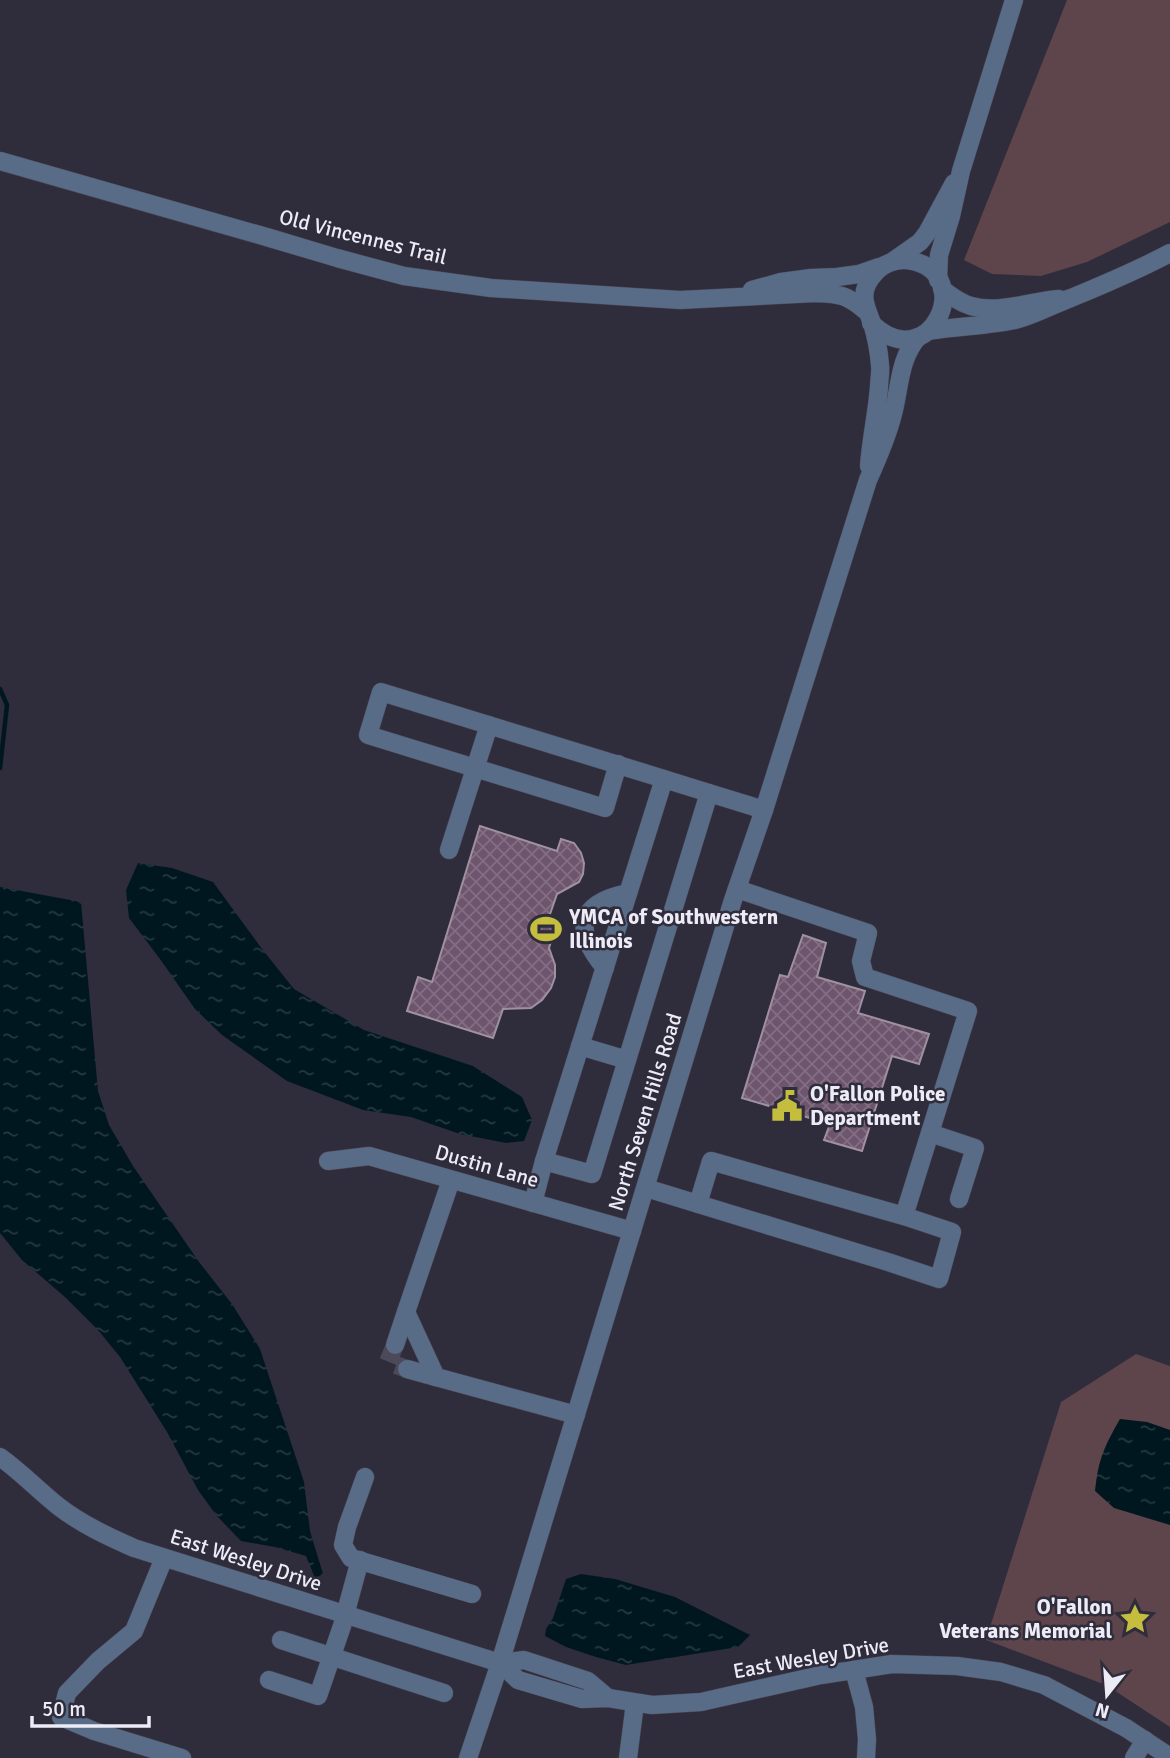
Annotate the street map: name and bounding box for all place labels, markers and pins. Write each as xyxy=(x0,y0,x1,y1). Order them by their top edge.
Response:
place label: YMCA of Southwestern Illinois xyxy=(568,904,778,954)
sports icon: YMCA of Southwestern Illinois xyxy=(529,912,563,946)
place label: O'Fallon Police Department xyxy=(810,1081,946,1131)
public building icon: O'Fallon Police Department xyxy=(770,1089,804,1123)
place label: O'Fallon Veterans Memorial xyxy=(939,1594,1112,1644)
place icon: O'Fallon Veterans Memorial xyxy=(1118,1602,1152,1636)

